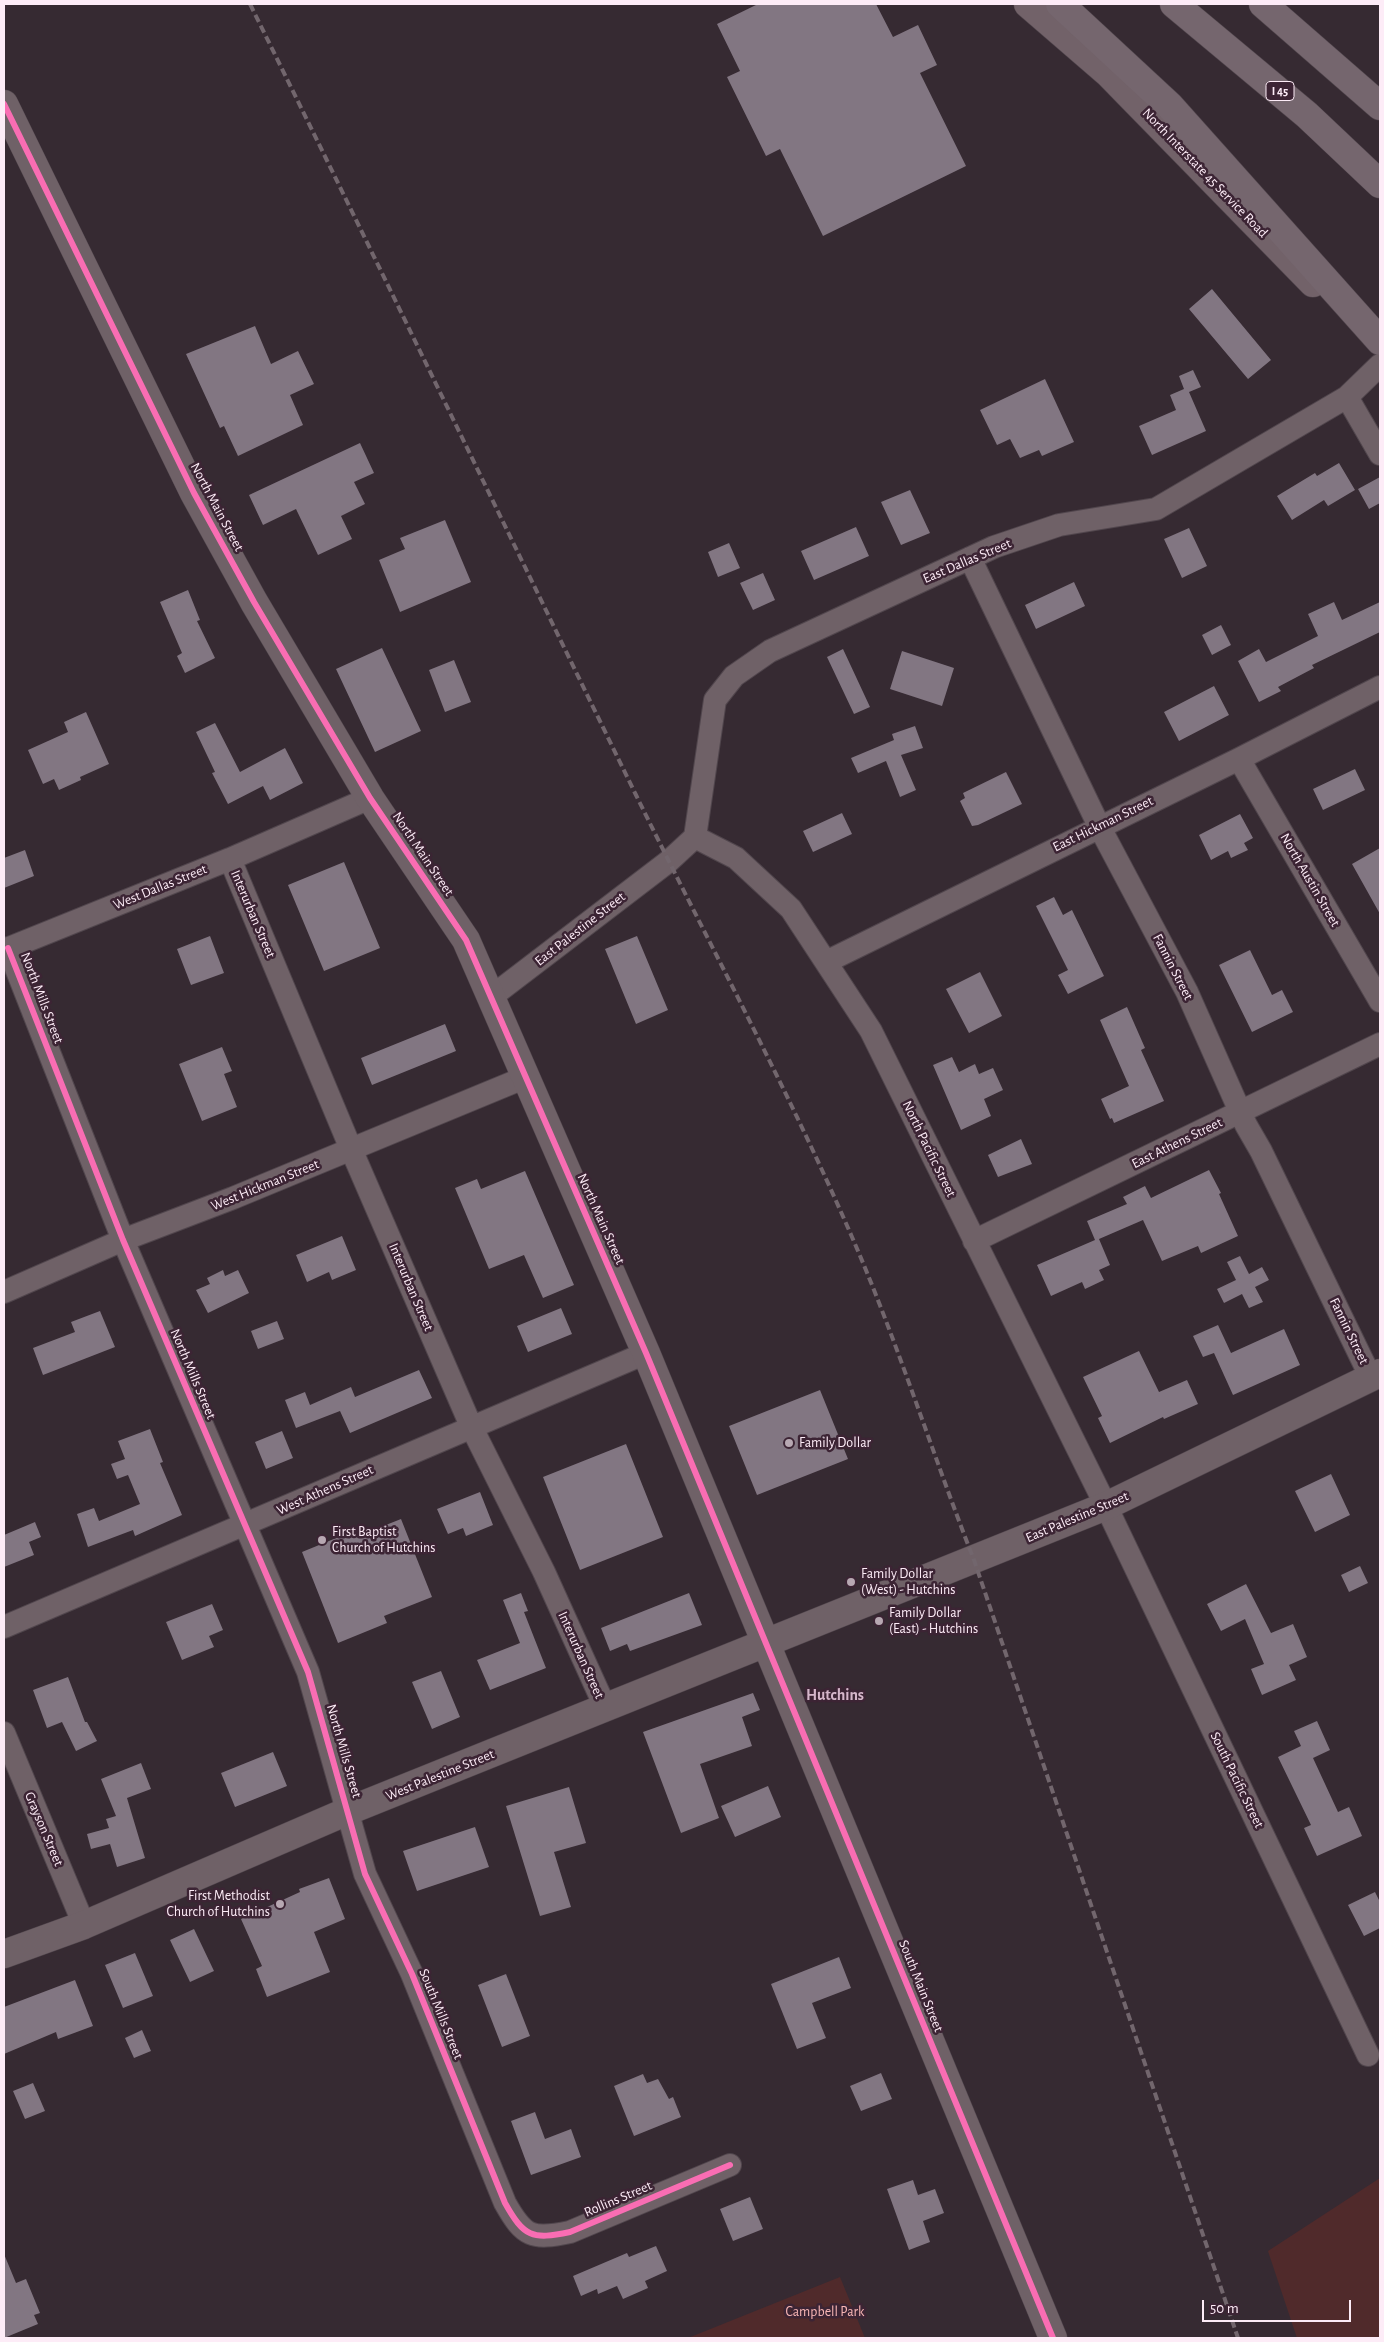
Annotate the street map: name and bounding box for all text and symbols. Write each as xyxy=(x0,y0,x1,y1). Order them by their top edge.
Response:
road number: I 45 xyxy=(1266,82,1294,100)
street label: North Interstate 45 Service Road xyxy=(1139,105,1271,241)
street label: North Main Street xyxy=(187,460,247,554)
street label: East Dallas Street xyxy=(920,535,1014,587)
street label: East Hickman Street xyxy=(1050,792,1156,856)
street label: North Main Street xyxy=(389,809,457,899)
street label: North Austin Street xyxy=(1276,830,1344,930)
street label: West Dallas Street xyxy=(111,861,209,913)
street label: Interurban Street xyxy=(227,868,279,960)
street label: East Palestine Street xyxy=(531,888,629,970)
street label: Fannin Street xyxy=(1149,931,1197,1003)
street label: North Mills Street xyxy=(17,950,67,1046)
street label: North Pacific Street xyxy=(898,1098,960,1200)
street label: East Athens Street xyxy=(1129,1114,1225,1172)
street label: West Hickman Street xyxy=(209,1156,321,1214)
street label: North Main Street xyxy=(573,1171,629,1267)
street label: Interurban Street xyxy=(385,1241,437,1333)
street label: Fannin Street xyxy=(1326,1295,1372,1367)
street label: North Mills Street xyxy=(166,1326,220,1422)
place label: Family Dollar xyxy=(799,1435,871,1451)
marker: Family Dollar xyxy=(783,1437,795,1449)
street label: West Athens Street xyxy=(274,1461,376,1519)
street label: East Palestine Street xyxy=(1023,1488,1131,1546)
place label: First Baptist Church of Hutchins xyxy=(332,1524,436,1556)
marker: First Baptist Church of Hutchins xyxy=(316,1534,328,1546)
place label: Family Dollar (West) - Hutchins xyxy=(861,1566,956,1598)
marker: Family Dollar (West) - Hutchins xyxy=(845,1576,857,1588)
place label: Family Dollar (East) - Hutchins xyxy=(889,1605,978,1638)
street label: Interurban Street xyxy=(554,1609,608,1701)
marker: Family Dollar (East) - Hutchins xyxy=(873,1615,885,1627)
district label: Hutchins xyxy=(806,1685,864,1705)
street label: North Mills Street xyxy=(323,1702,365,1800)
street label: South Pacific Street xyxy=(1206,1729,1268,1831)
street label: West Palestine Street xyxy=(383,1746,497,1804)
street label: Grayson Street xyxy=(21,1789,67,1869)
place label: First Methodist Church of Hutchins xyxy=(166,1888,270,1920)
marker: First Methodist Church of Hutchins xyxy=(274,1898,286,1910)
street label: South Main Street xyxy=(895,1938,947,2034)
street label: South Mills Street xyxy=(415,1966,467,2062)
street label: Rollins Street xyxy=(582,2177,654,2221)
scale bar xyxy=(1204,2290,1353,2322)
text: 50 m xyxy=(1210,2301,1239,2316)
park label: Campbell Park xyxy=(786,2304,864,2320)

